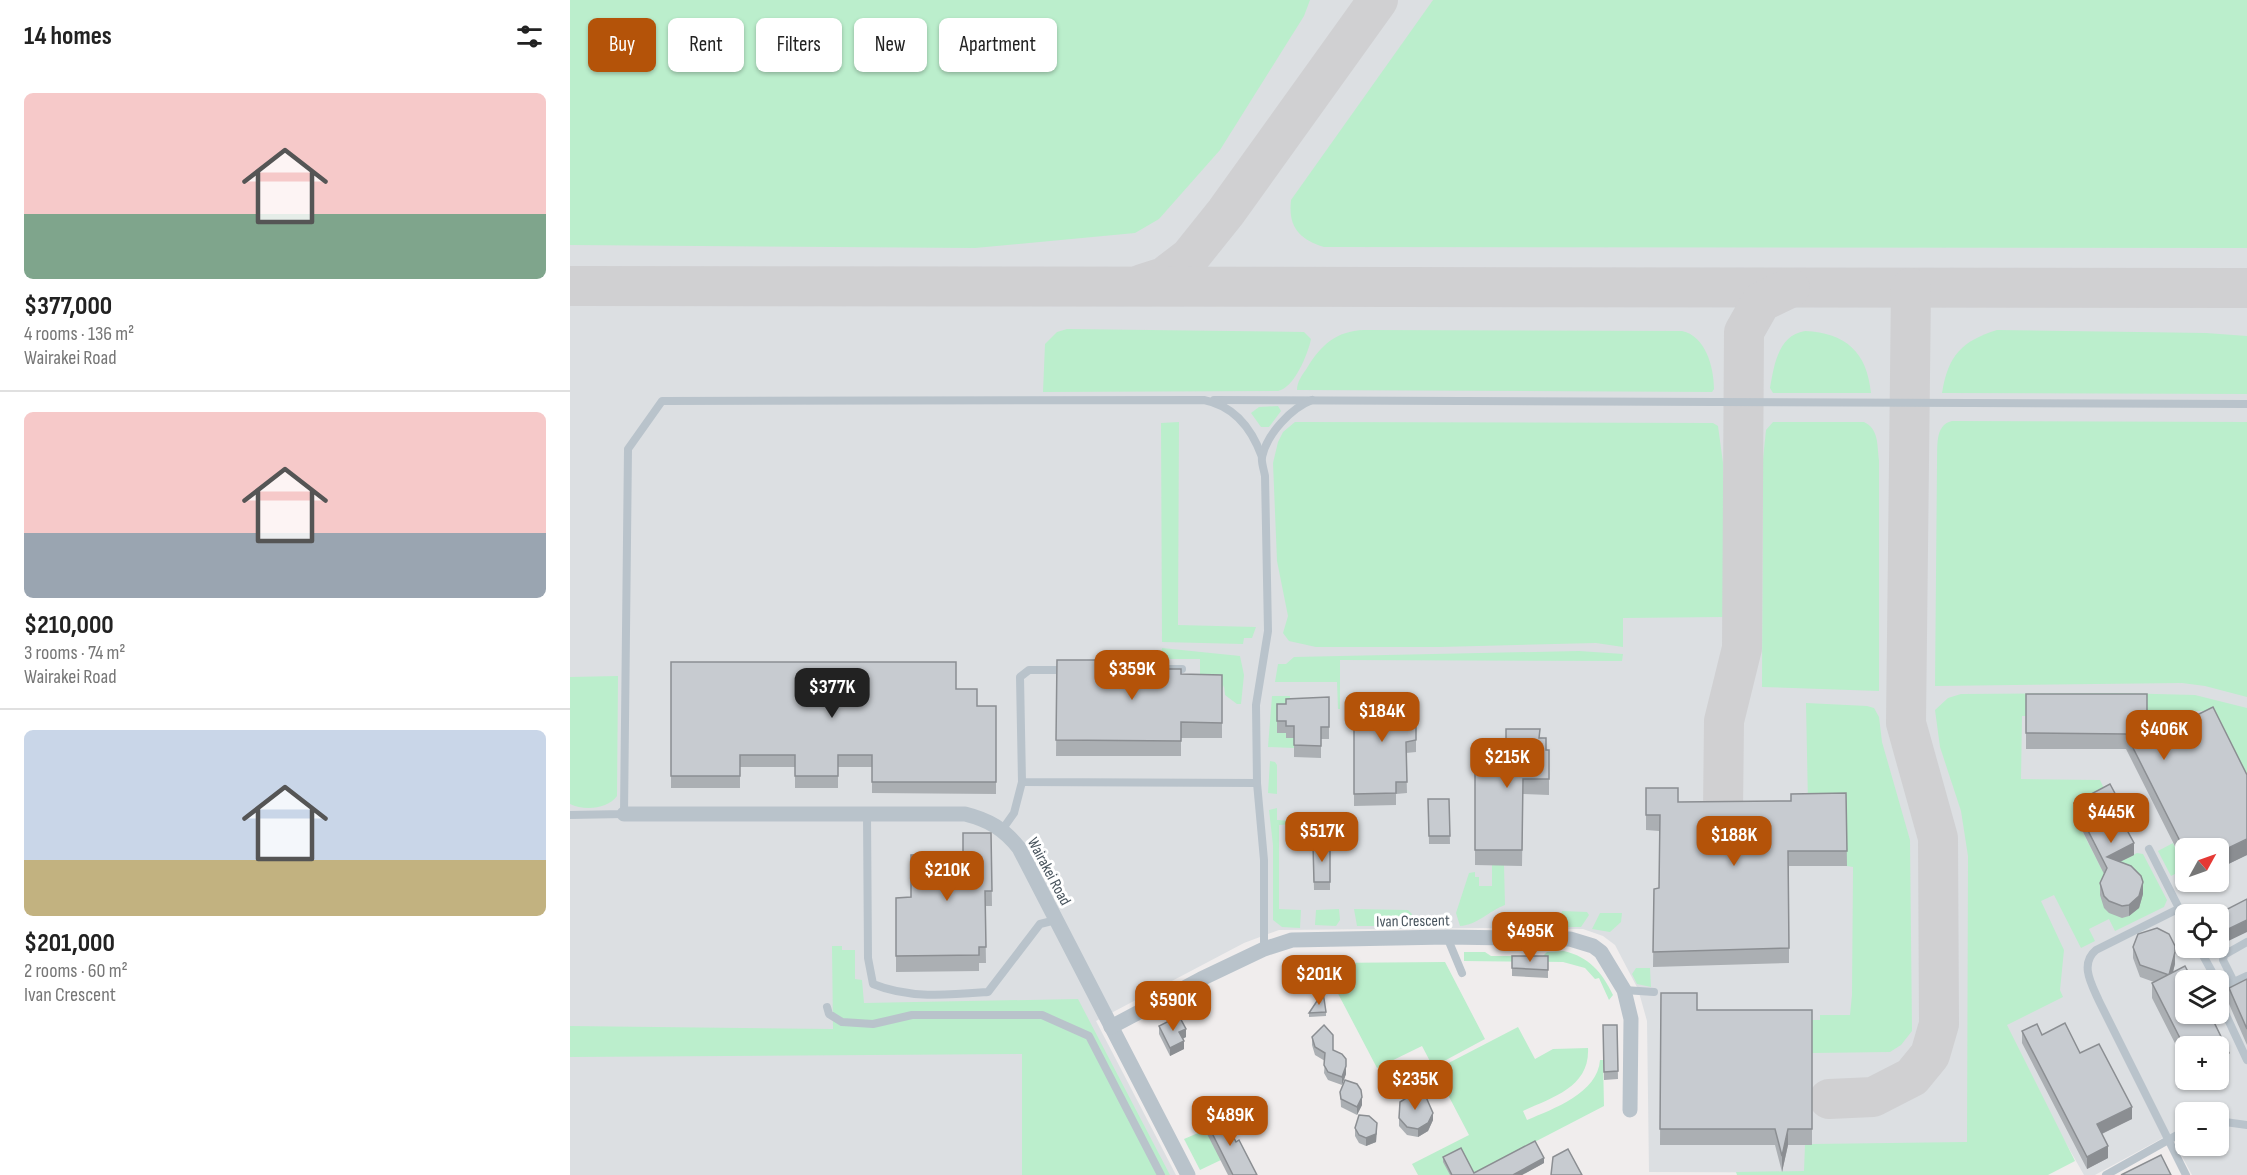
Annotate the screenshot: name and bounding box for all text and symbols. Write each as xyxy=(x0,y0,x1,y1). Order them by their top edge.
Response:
chip: Buy xyxy=(588,18,656,72)
chip: Rent xyxy=(668,18,744,72)
chip: Filters xyxy=(756,18,842,72)
chip: New xyxy=(854,18,927,72)
chip: Apartment xyxy=(939,18,1057,72)
icon: filters xyxy=(513,20,546,53)
text: 14 homes xyxy=(24,21,112,52)
icon: home xyxy=(231,132,339,240)
text: $377,000 xyxy=(24,291,112,322)
text: 4 rooms · 136 m² xyxy=(24,322,134,346)
text: Wairakei Road xyxy=(24,346,117,370)
icon: home xyxy=(231,451,339,559)
text: $210,000 xyxy=(24,610,114,641)
text: 3 rooms · 74 m² xyxy=(24,641,126,665)
pin: $359K xyxy=(1090,650,1174,701)
text: $359K xyxy=(1108,657,1156,681)
text: Wairakei Road xyxy=(24,665,117,689)
pin: $377K xyxy=(790,668,874,719)
text: $377K xyxy=(809,675,855,699)
pin: $184K xyxy=(1340,692,1424,743)
text: $184K xyxy=(1359,699,1405,723)
pin: $406K xyxy=(2122,710,2206,761)
text: $406K xyxy=(2140,717,2188,741)
pin: $215K xyxy=(1465,738,1549,789)
text: $215K xyxy=(1484,745,1530,769)
icon: home xyxy=(231,769,339,877)
pin: $445K xyxy=(2069,793,2153,844)
text: $445K xyxy=(2087,800,2135,824)
pin: $517K xyxy=(1280,812,1364,863)
pin: $188K xyxy=(1692,816,1776,867)
text: $517K xyxy=(1299,819,1345,843)
text: $188K xyxy=(1711,823,1757,847)
street label: Wairakei Road xyxy=(1023,835,1074,909)
north arrow xyxy=(2175,838,2229,892)
map controls xyxy=(2175,838,2229,1156)
pin: $210K xyxy=(905,851,989,902)
text: $210K xyxy=(924,858,970,882)
button: locate xyxy=(2175,904,2229,958)
street label: Ivan Crescent xyxy=(1376,911,1450,932)
pin: $495K xyxy=(1488,912,1572,963)
text: $495K xyxy=(1506,919,1554,943)
text: $201,000 xyxy=(24,928,115,959)
pin: $201K xyxy=(1277,955,1361,1006)
text: 2 rooms · 60 m² xyxy=(24,959,128,983)
text: $201K xyxy=(1296,962,1342,986)
button: layers xyxy=(2175,970,2229,1024)
pin: $590K xyxy=(1131,981,1215,1032)
text: Ivan Crescent xyxy=(24,983,116,1007)
text: $590K xyxy=(1149,988,1197,1012)
button: + xyxy=(2175,1036,2229,1090)
pin: $235K xyxy=(1373,1060,1457,1111)
text: $235K xyxy=(1392,1067,1438,1091)
pin: $489K xyxy=(1188,1096,1272,1147)
button: − xyxy=(2175,1102,2229,1156)
text: $489K xyxy=(1206,1103,1254,1127)

